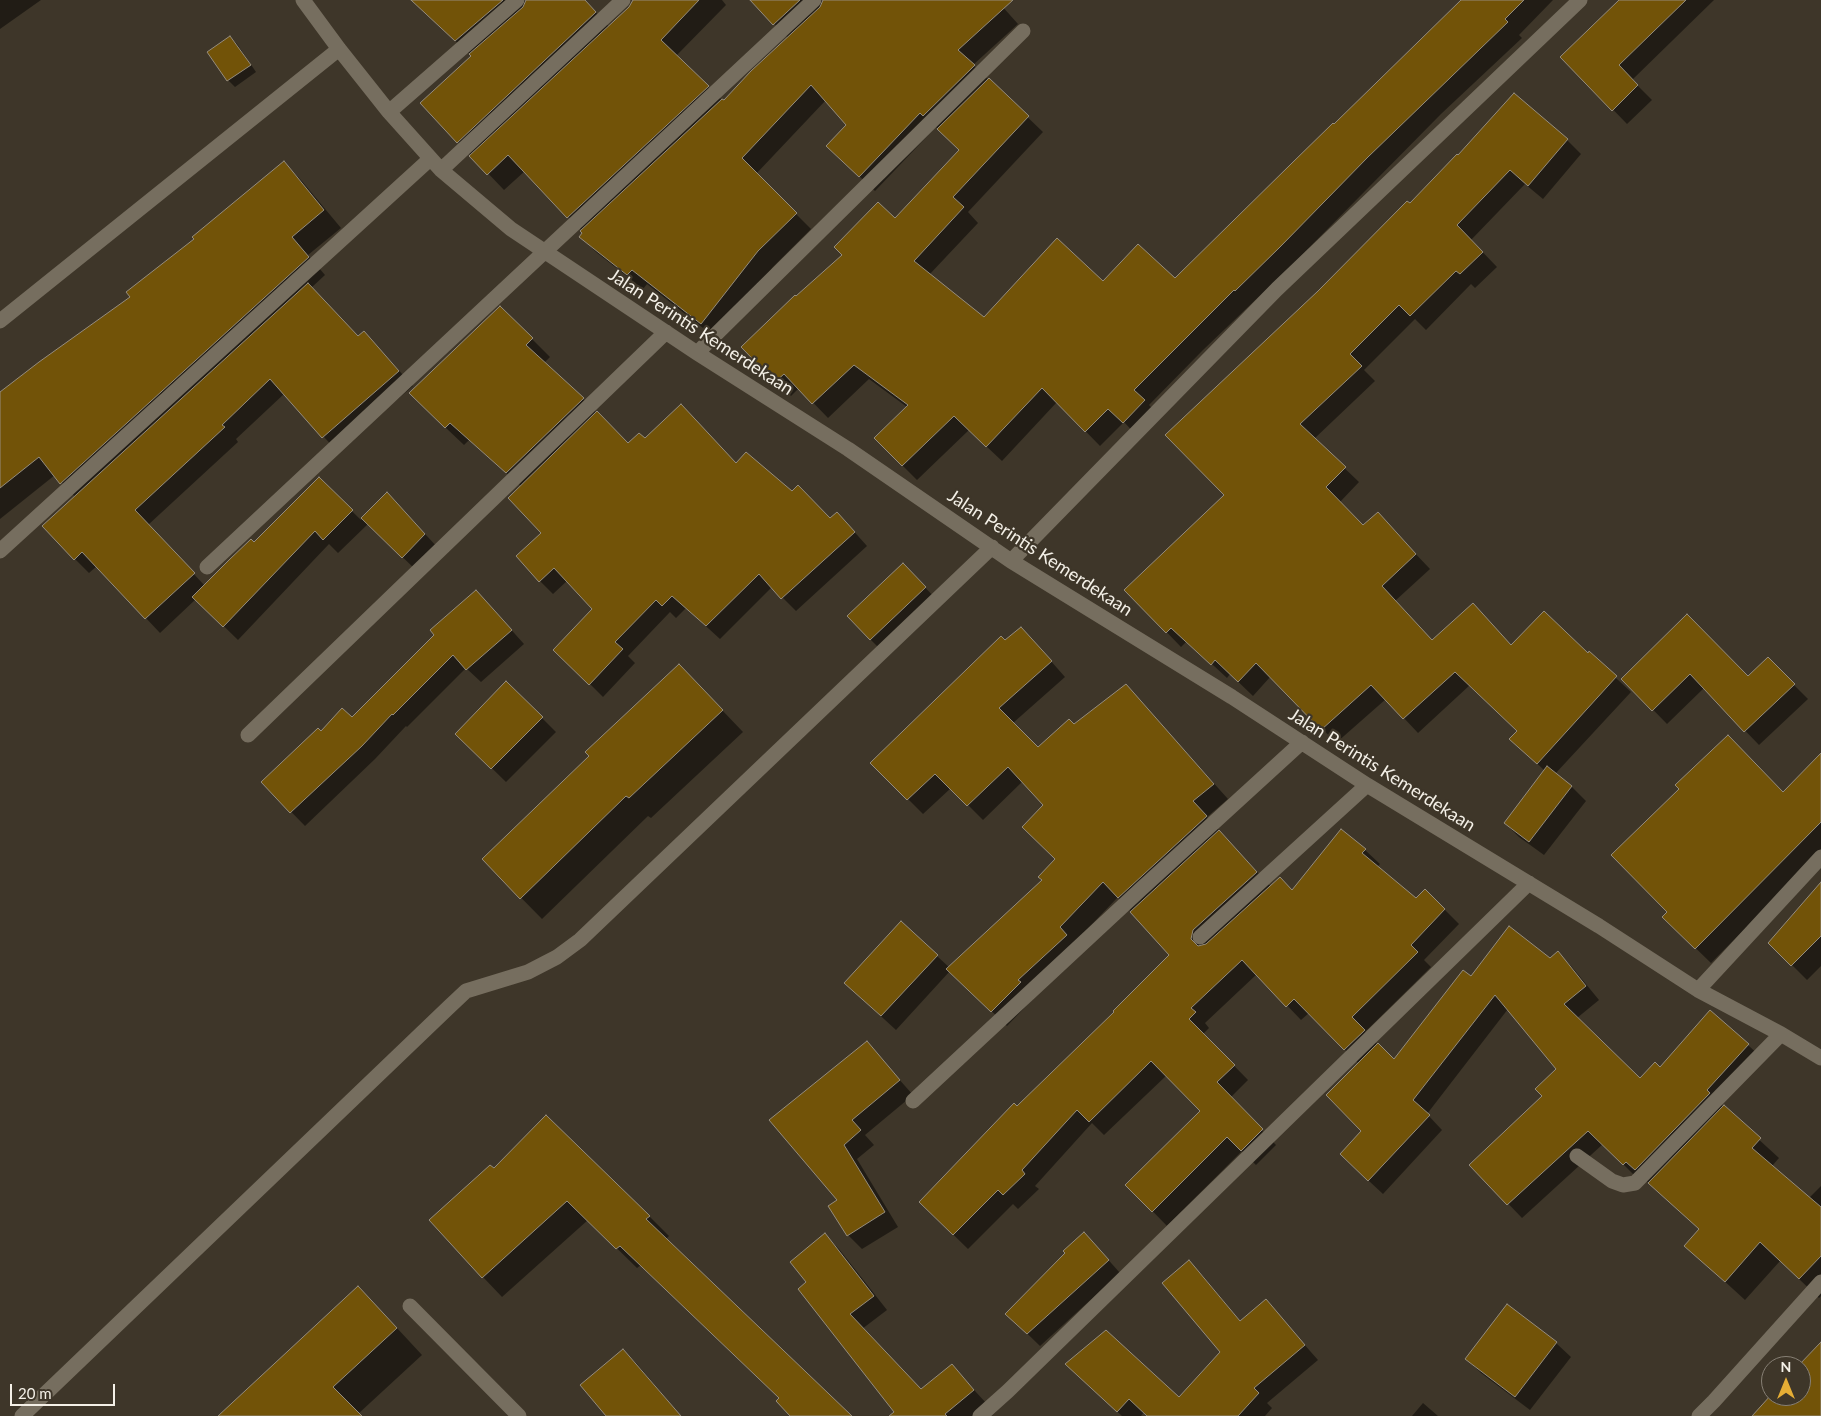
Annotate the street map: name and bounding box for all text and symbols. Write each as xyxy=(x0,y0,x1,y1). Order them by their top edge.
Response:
street label: Jalan Perintis Kemerdekaan xyxy=(605,264,797,400)
street label: Jalan Perintis Kemerdekaan xyxy=(944,485,1136,621)
street label: Jalan Perintis Kemerdekaan xyxy=(1285,704,1479,836)
north arrow xyxy=(1761,1356,1811,1406)
text: N xyxy=(1781,1358,1791,1375)
scale bar xyxy=(12,1374,118,1406)
text: 20 m xyxy=(18,1384,52,1402)

